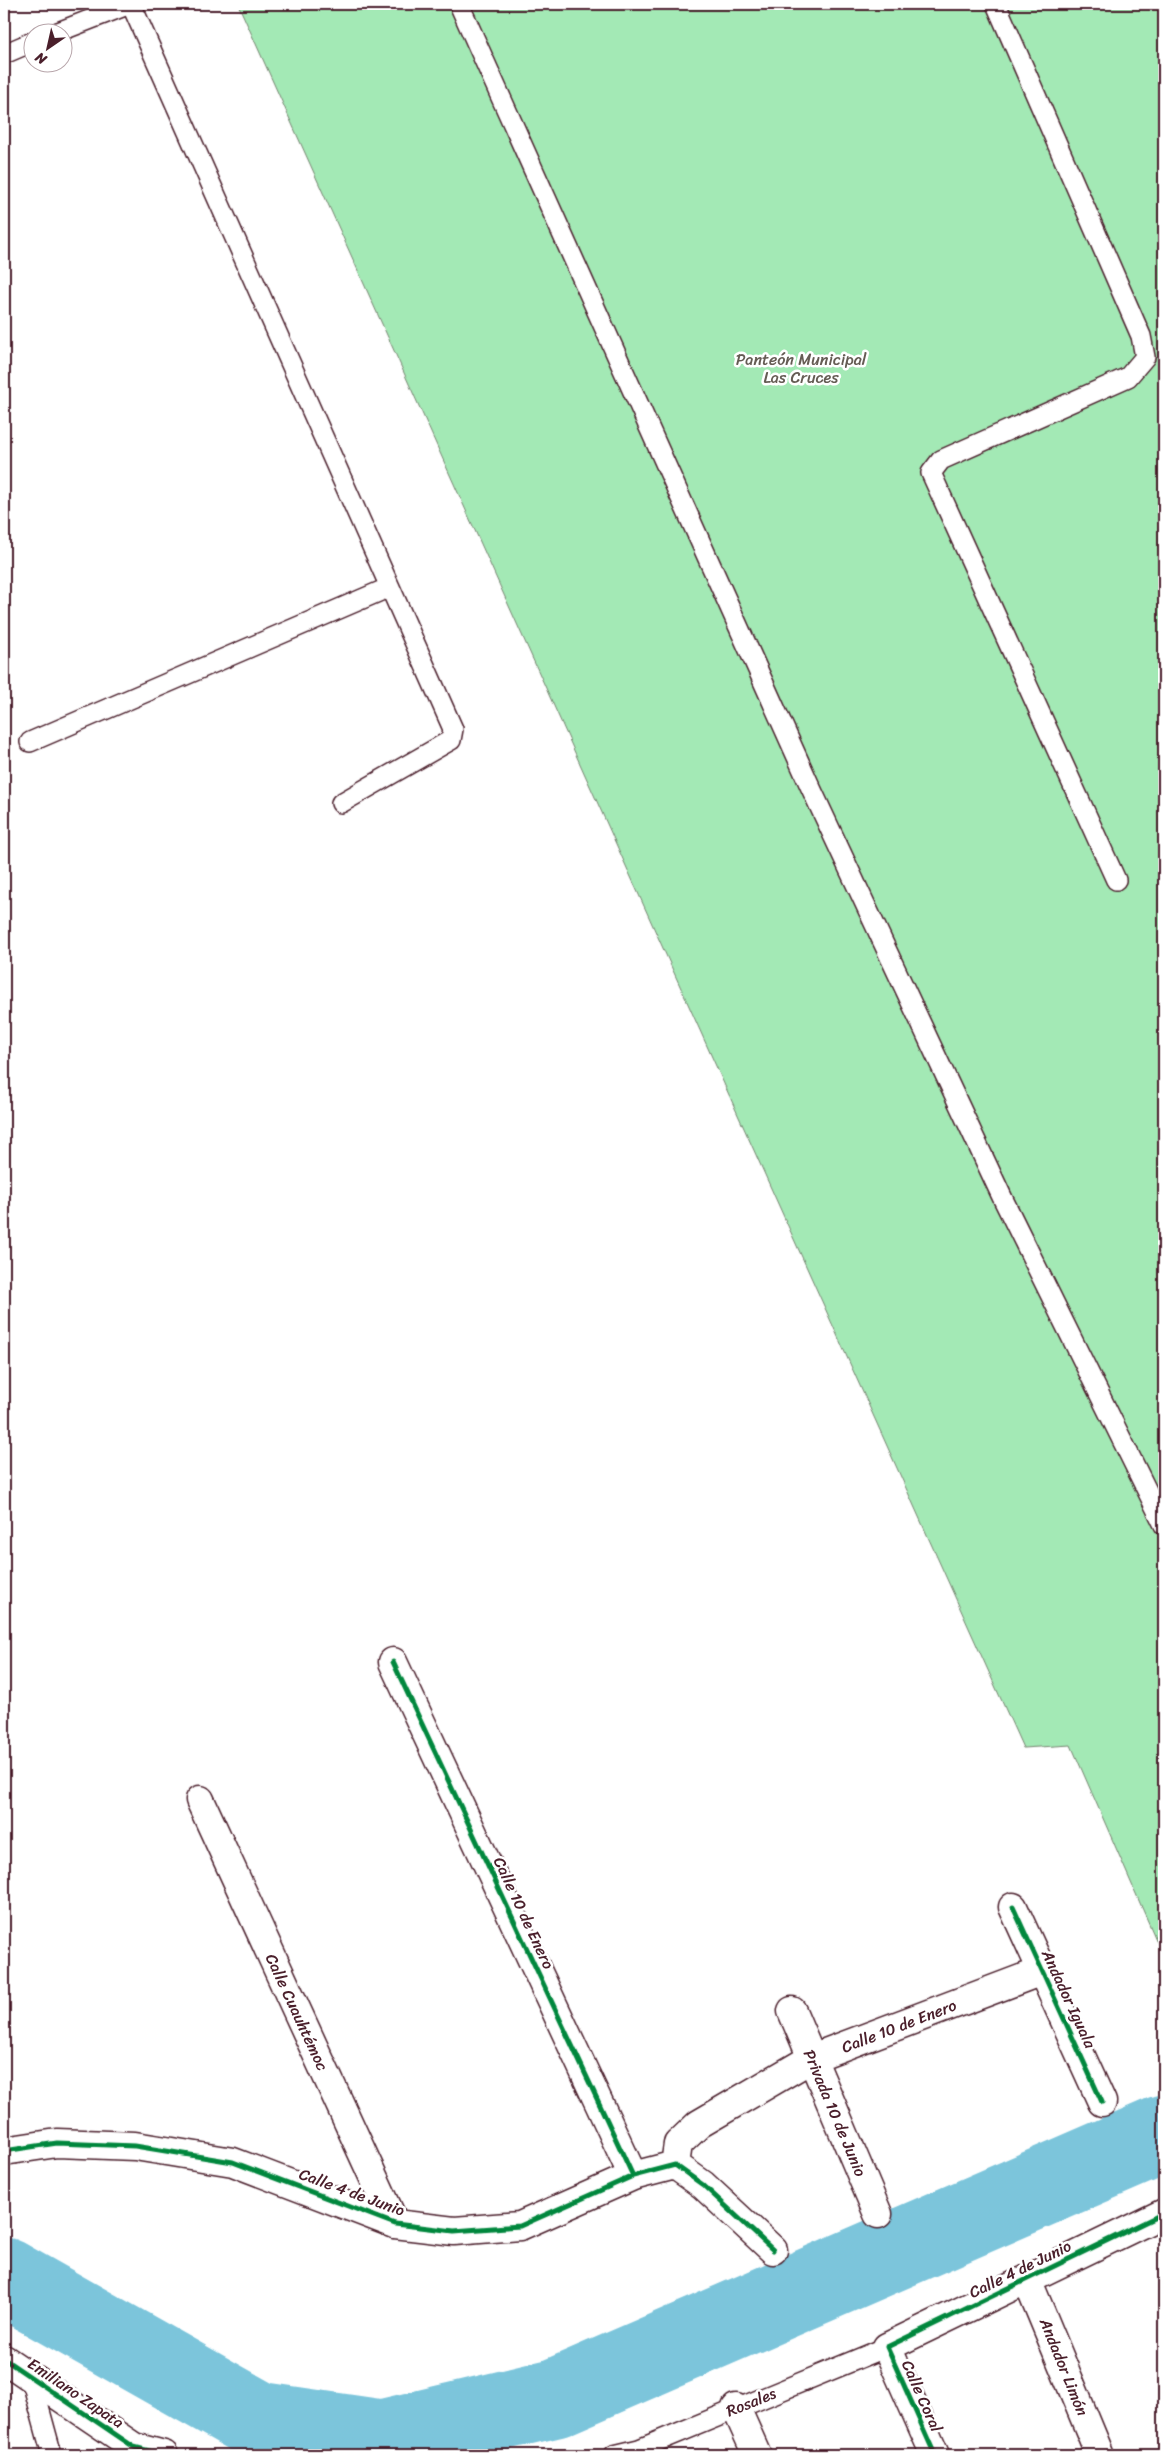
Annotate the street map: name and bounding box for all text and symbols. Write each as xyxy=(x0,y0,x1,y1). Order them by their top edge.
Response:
north arrow xyxy=(22,22,72,72)
text: N xyxy=(30,45,53,72)
park label: Panteón Municipal Las Cruces xyxy=(736,345,867,392)
street label: Calle 10 de Enero xyxy=(485,1852,563,1974)
street label: Andador Iguala xyxy=(1033,1944,1105,2054)
street label: Calle Cuauhtémoc xyxy=(257,1949,337,2075)
street label: Calle 10 de Enero xyxy=(837,1991,961,2061)
street label: Privada 10 de Junio xyxy=(795,2045,875,2181)
street label: Calle 4 de Junio xyxy=(295,2159,409,2225)
street label: Calle 4 de Junio xyxy=(964,2232,1076,2306)
street label: Andador Limón xyxy=(1031,2313,1097,2421)
street label: Emiliano Zapata xyxy=(22,2350,130,2436)
street label: Calle Coral xyxy=(893,2355,951,2437)
street label: Rosales xyxy=(721,2379,781,2425)

